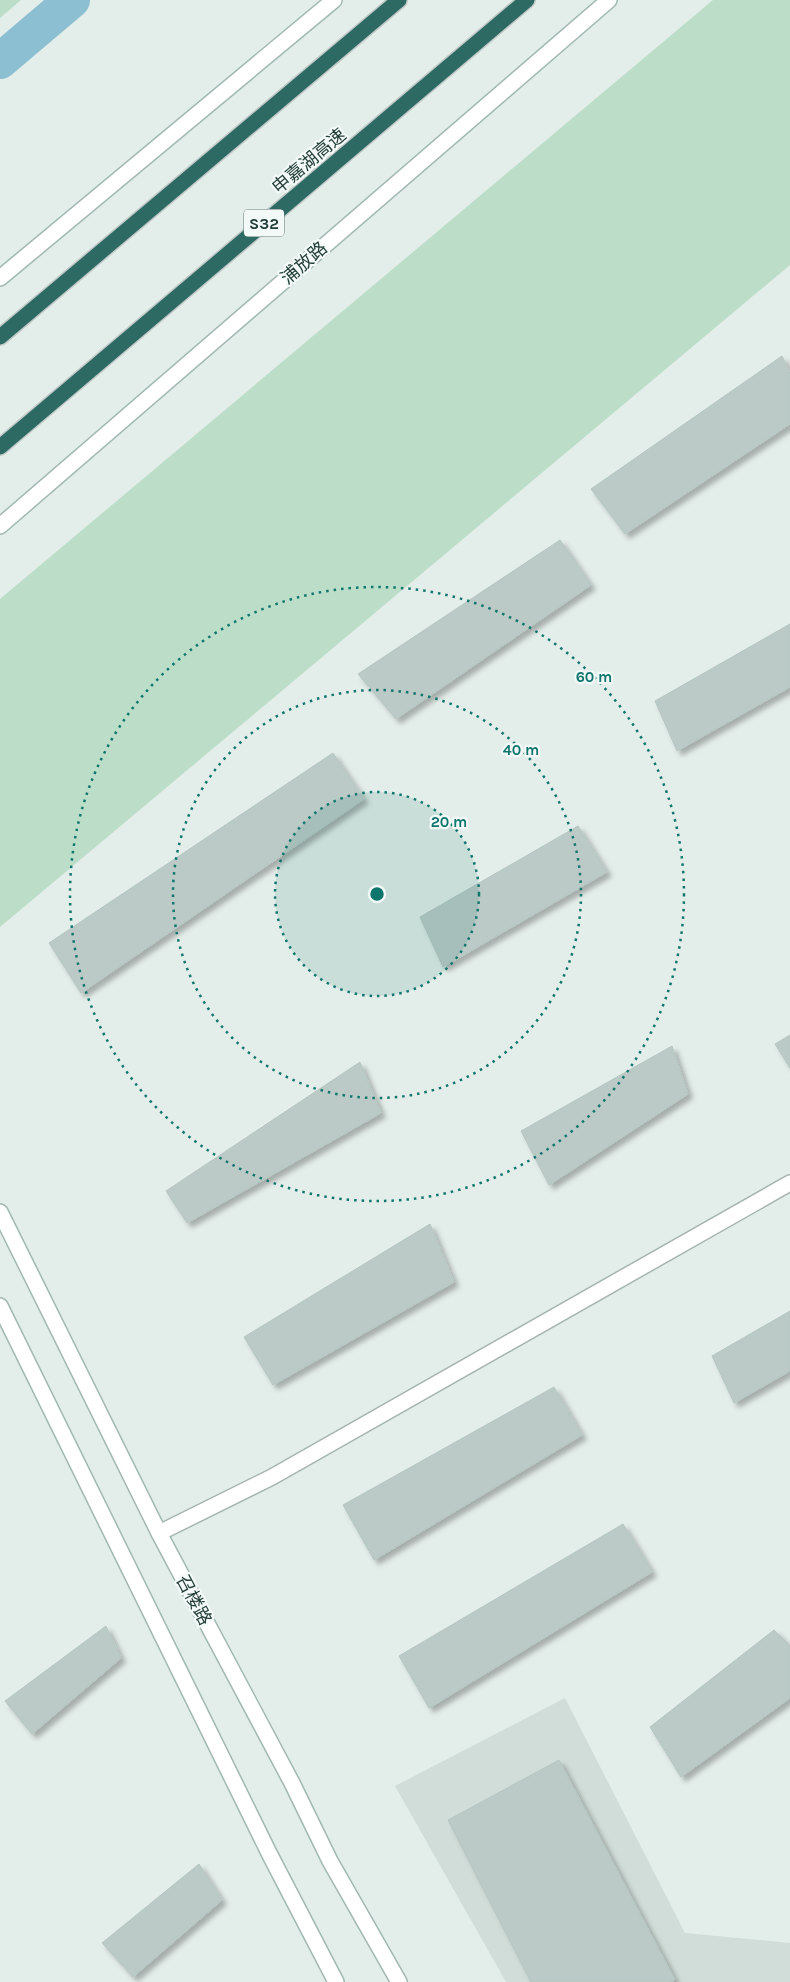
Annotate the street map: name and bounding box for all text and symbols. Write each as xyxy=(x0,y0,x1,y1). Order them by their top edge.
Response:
street label: 申嘉湖高速 xyxy=(267,124,351,198)
road number: S32 xyxy=(244,210,284,237)
street label: 浦放路 xyxy=(276,237,332,289)
text: 60 m xyxy=(576,668,612,686)
text: 40 m xyxy=(503,741,539,759)
text: 20 m xyxy=(431,813,467,831)
centre of rings xyxy=(368,885,386,903)
street label: 召楼路 xyxy=(172,1571,216,1629)

